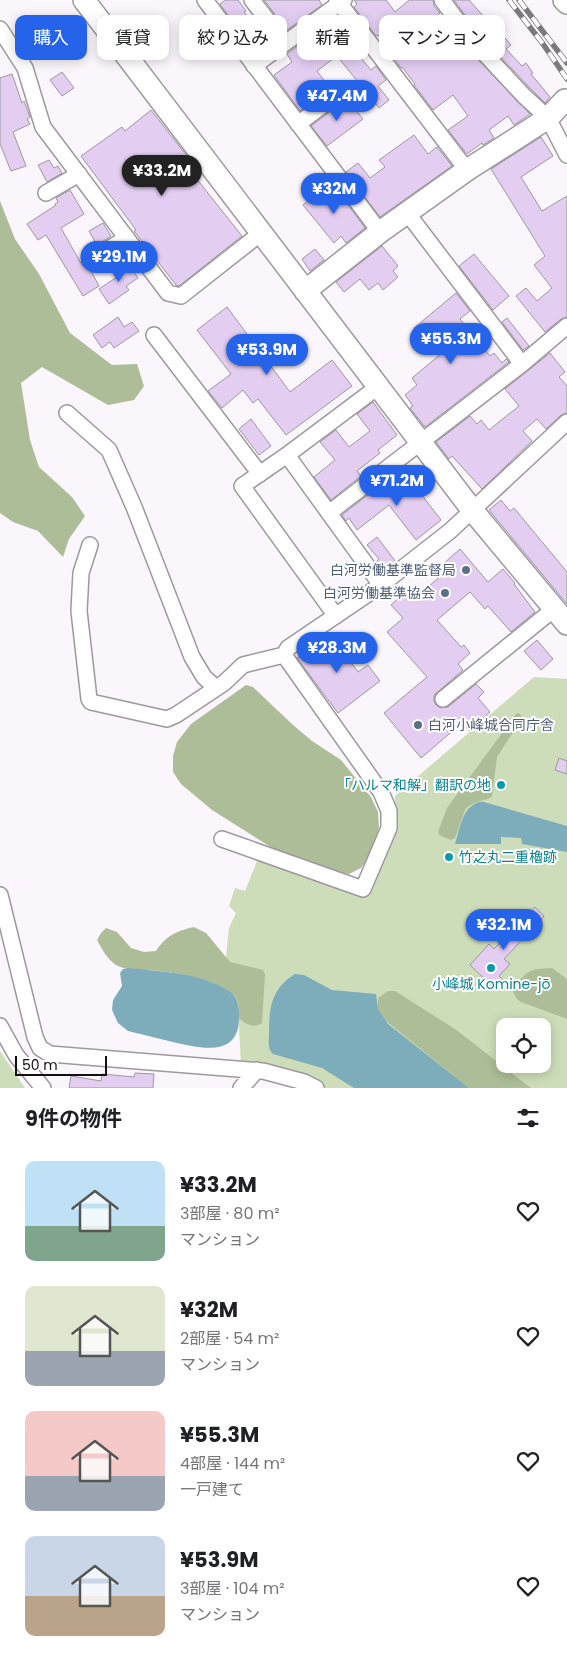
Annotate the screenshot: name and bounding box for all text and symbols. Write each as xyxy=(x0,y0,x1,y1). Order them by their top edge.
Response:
chip: 購入 xyxy=(15,15,87,60)
chip: 賃貸 xyxy=(97,15,169,60)
chip: 絞り込み xyxy=(179,15,287,60)
chip: 新着 xyxy=(297,15,369,60)
chip: マンション xyxy=(379,15,505,60)
pin: ¥47.4M xyxy=(296,80,378,122)
text: ¥47.4M xyxy=(307,84,367,107)
pin: ¥33.2M xyxy=(121,154,203,197)
text: ¥33.2M xyxy=(133,159,191,182)
pin: ¥32M xyxy=(304,172,364,215)
text: ¥32M xyxy=(312,177,356,200)
pin: ¥29.1M xyxy=(78,240,160,283)
text: ¥29.1M xyxy=(92,245,146,268)
pin: ¥55.3M xyxy=(410,322,492,365)
text: ¥55.3M xyxy=(421,327,481,350)
pin: ¥53.9M xyxy=(226,334,308,376)
text: ¥53.9M xyxy=(237,338,297,361)
pin: ¥71.2M xyxy=(356,464,438,507)
text: ¥71.2M xyxy=(370,469,424,492)
place label: 白河労働基準監督局 xyxy=(330,560,456,580)
marker: 白河労働基準監督局 xyxy=(460,564,472,576)
place label: 白河労働基準協会 xyxy=(323,583,435,603)
marker: 白河労働基準協会 xyxy=(439,587,451,599)
pin: ¥28.3M xyxy=(296,632,378,674)
text: ¥28.3M xyxy=(307,636,367,659)
place label: 白河小峰城合同庁舎 xyxy=(428,715,554,735)
marker: 白河小峰城合同庁舎 xyxy=(412,719,424,731)
place label: 「ハルマ和解」翻訳の地 xyxy=(337,775,491,795)
marker: 「ハルマ和解」翻訳の地 xyxy=(495,779,507,791)
place label: 竹之丸二重櫓跡 xyxy=(459,847,557,867)
marker: 竹之丸二重櫓跡 xyxy=(443,851,455,863)
pin: ¥32.1M xyxy=(463,908,545,951)
text: ¥32.1M xyxy=(477,913,531,936)
marker: 小峰城 Komine-jō xyxy=(485,962,497,974)
place label: 小峰城 Komine-jō xyxy=(432,974,550,994)
map controls xyxy=(496,1018,551,1073)
button: locate xyxy=(496,1018,551,1073)
scale bar xyxy=(15,1053,108,1076)
text: 50 m xyxy=(22,1055,58,1075)
text: 9件の物件 xyxy=(25,1104,122,1133)
icon: filters xyxy=(514,1104,542,1132)
text: ¥33.2M xyxy=(180,1170,257,1199)
icon: home xyxy=(65,1181,125,1241)
icon: heart xyxy=(514,1197,542,1225)
text: 3部屋 · 80 m² xyxy=(180,1202,280,1225)
text: マンション xyxy=(180,1228,260,1251)
text: ¥32M xyxy=(180,1295,238,1324)
icon: home xyxy=(65,1306,125,1366)
icon: heart xyxy=(514,1322,542,1350)
text: 2部屋 · 54 m² xyxy=(180,1327,279,1350)
text: マンション xyxy=(180,1353,260,1376)
text: ¥55.3M xyxy=(180,1420,259,1449)
icon: home xyxy=(65,1431,125,1491)
icon: heart xyxy=(514,1447,542,1475)
text: 4部屋 · 144 m² xyxy=(180,1452,285,1475)
text: 一戸建て xyxy=(180,1478,244,1501)
text: ¥53.9M xyxy=(180,1545,259,1574)
icon: home xyxy=(65,1556,125,1616)
icon: heart xyxy=(514,1572,542,1600)
text: 3部屋 · 104 m² xyxy=(180,1577,285,1600)
text: マンション xyxy=(180,1603,260,1626)

